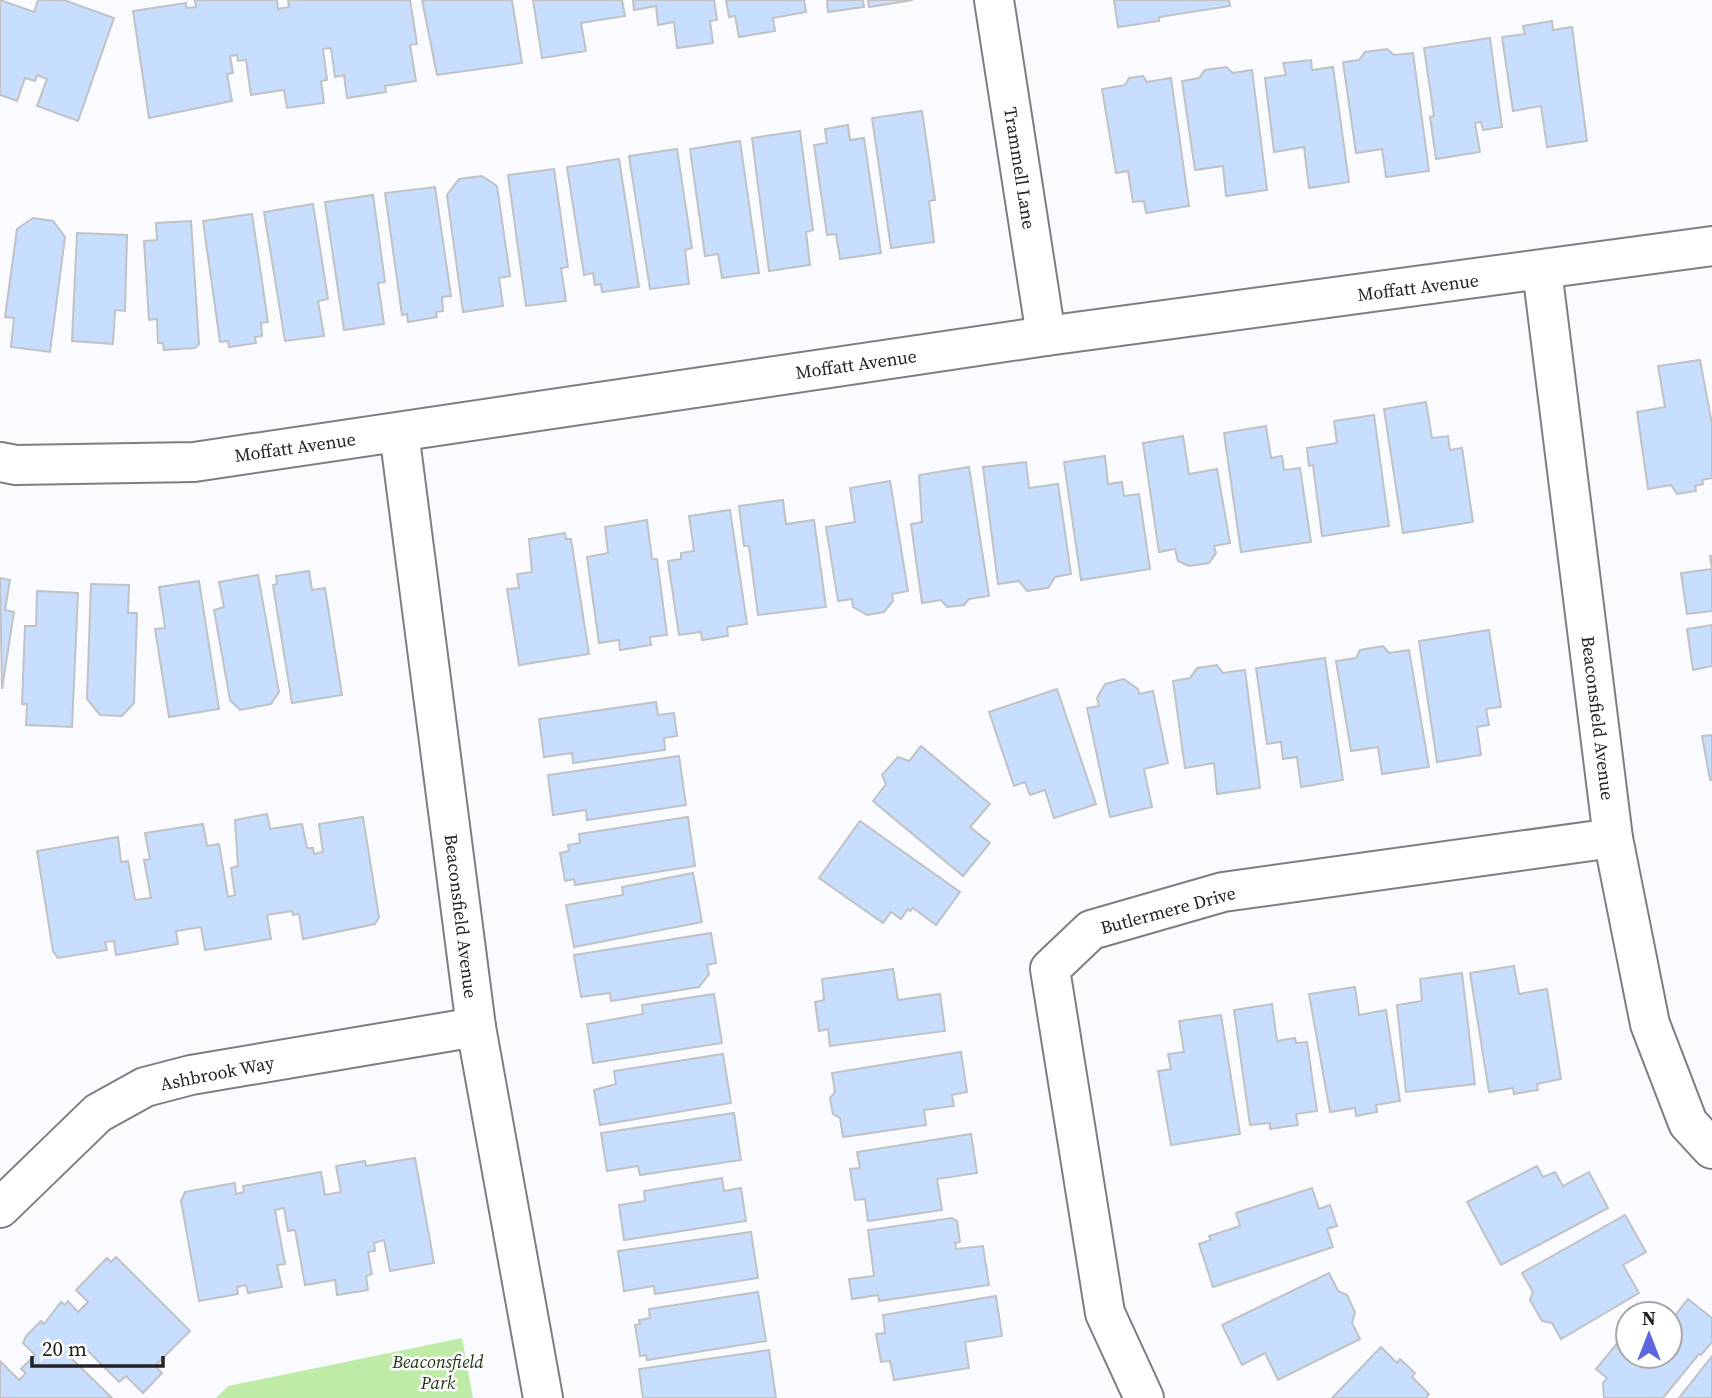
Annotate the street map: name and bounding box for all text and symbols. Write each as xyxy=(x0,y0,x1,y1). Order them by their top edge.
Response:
street label: Trammell Lane xyxy=(998,105,1042,231)
street label: Moffatt Avenue xyxy=(1356,267,1480,307)
street label: Moffatt Avenue xyxy=(794,343,918,385)
street label: Moffatt Avenue xyxy=(233,426,357,468)
street label: Beaconsfield Avenue xyxy=(1576,634,1620,802)
street label: Beaconsfield Avenue xyxy=(439,832,483,1000)
street label: Butlermere Drive xyxy=(1098,880,1238,940)
street label: Ashbrook Way xyxy=(158,1050,277,1096)
north arrow xyxy=(1614,1300,1684,1370)
text: N xyxy=(1642,1305,1656,1331)
scale bar xyxy=(32,1324,163,1368)
text: 20 m xyxy=(42,1334,87,1363)
park label: Beaconsfield Park xyxy=(391,1349,484,1395)

